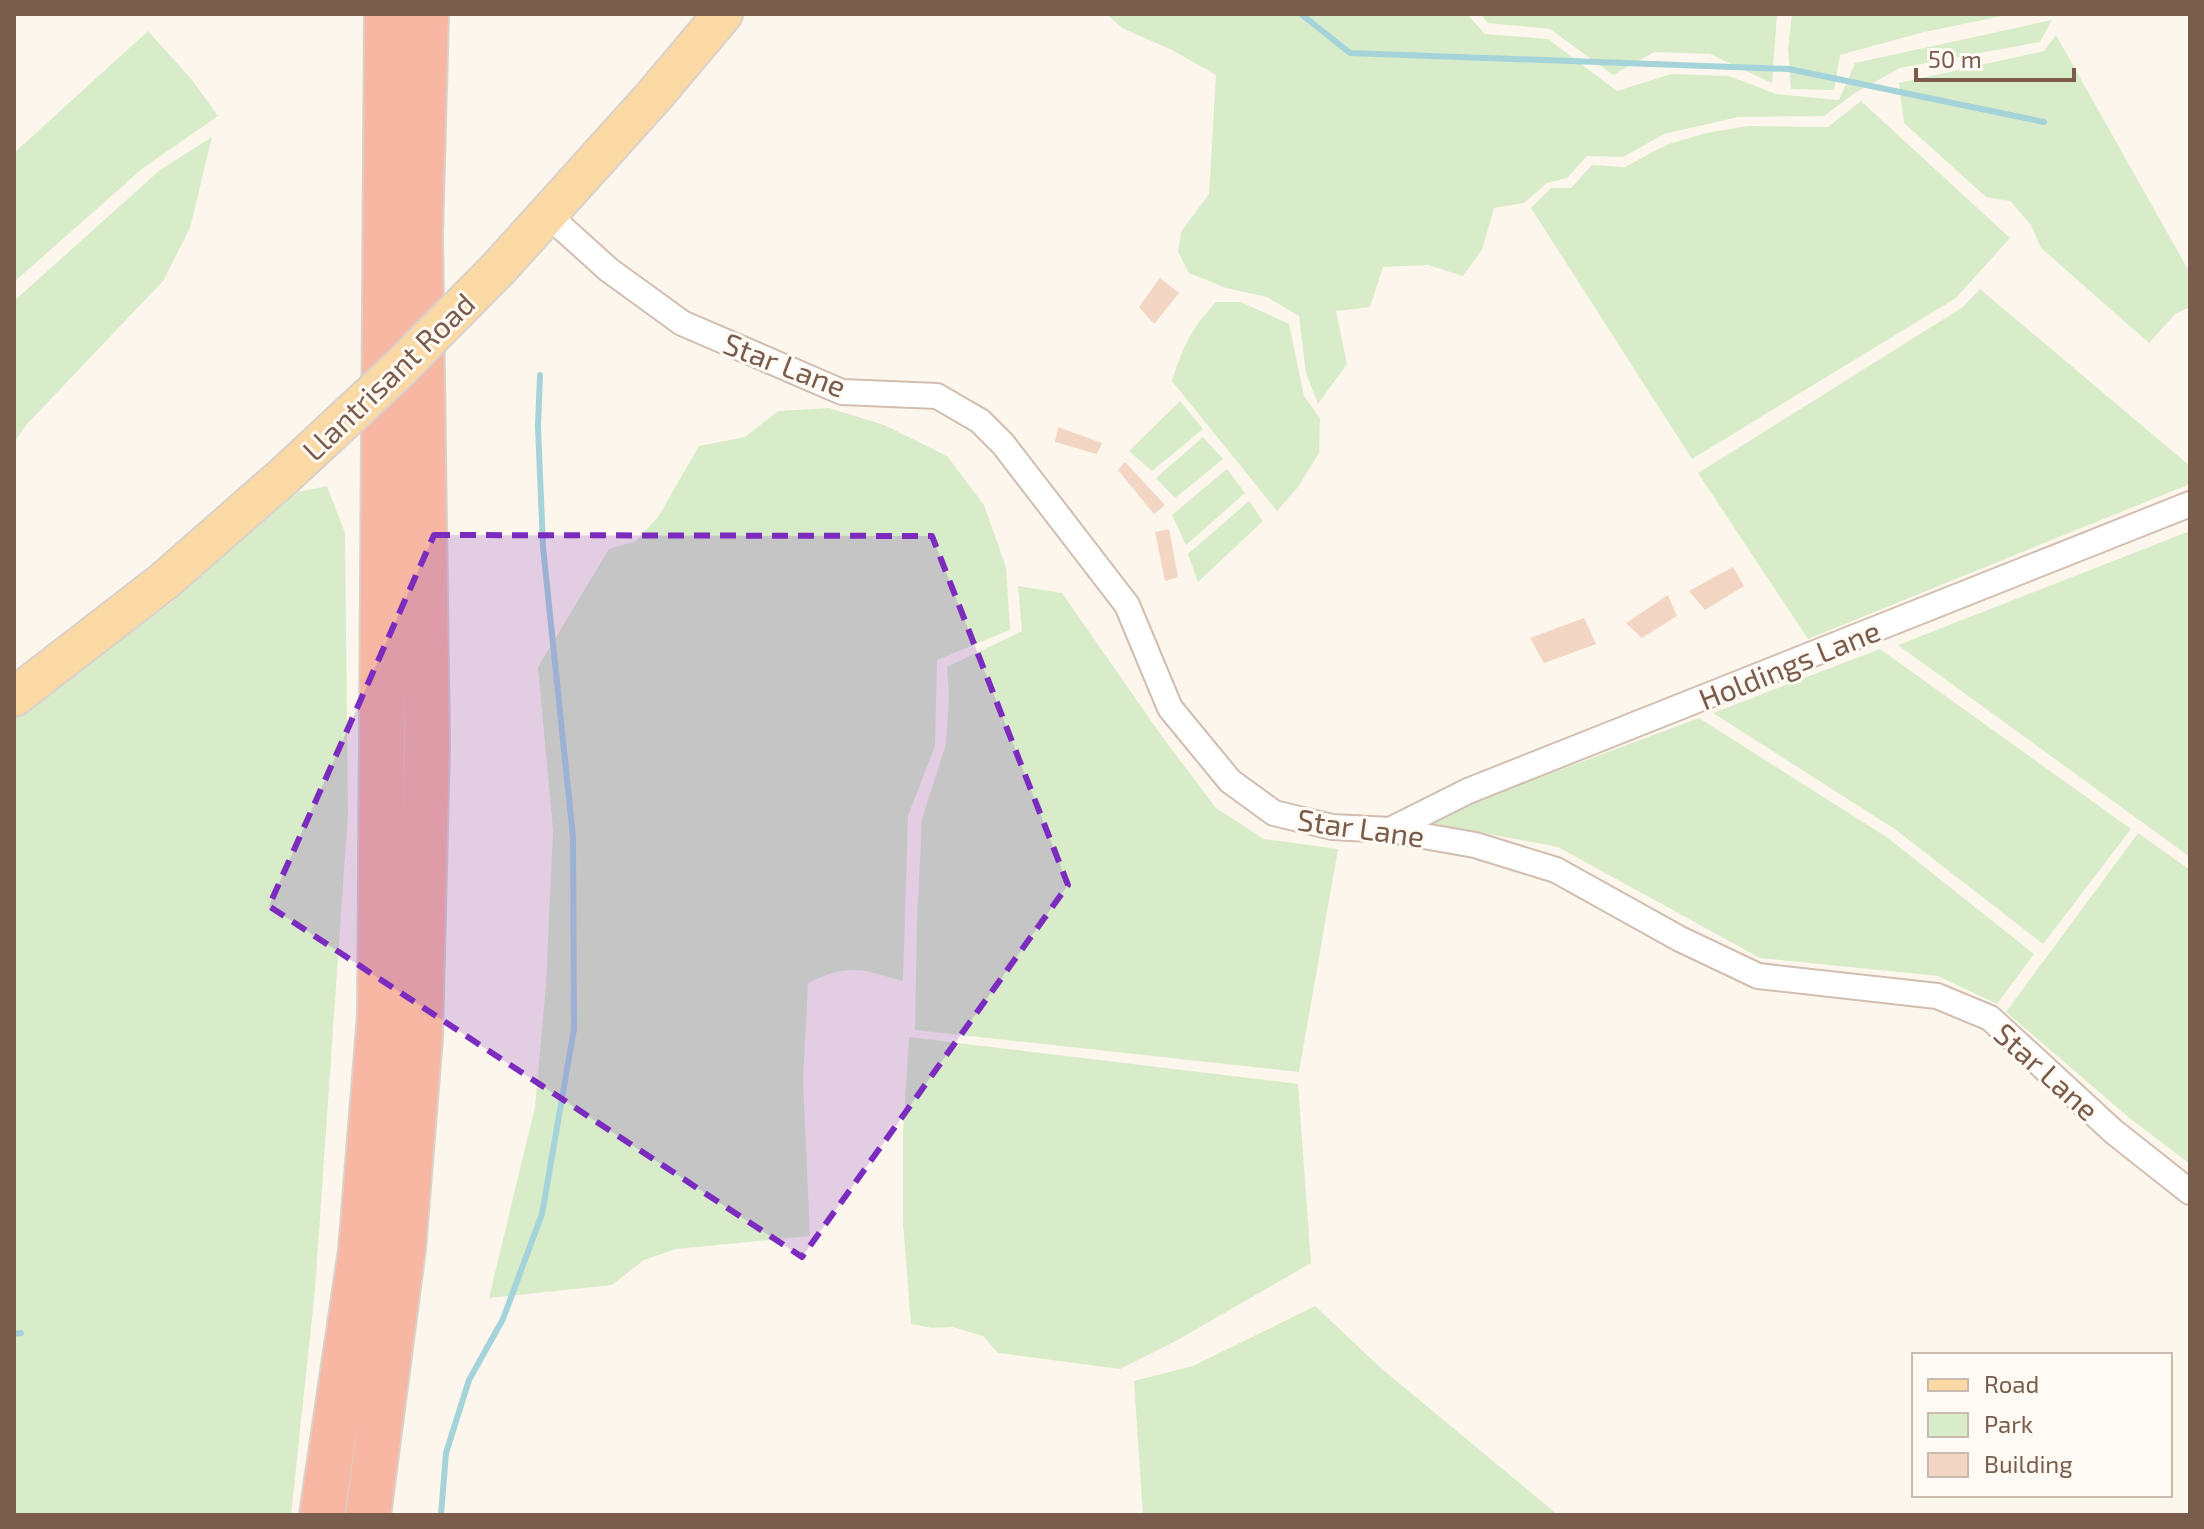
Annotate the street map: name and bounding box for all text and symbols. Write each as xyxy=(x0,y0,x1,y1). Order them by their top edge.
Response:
scale bar xyxy=(1916,32,2074,82)
text: 50 m xyxy=(1928,44,1982,73)
street label: Llantrisant Road xyxy=(294,285,482,467)
street label: Star Lane xyxy=(719,324,851,404)
street label: Holdings Lane xyxy=(1693,611,1885,717)
street label: Star Lane xyxy=(1295,800,1427,854)
street label: Star Lane xyxy=(1987,1015,2107,1127)
legend xyxy=(1912,1353,2172,1497)
text: Road xyxy=(1984,1369,2039,1398)
text: Park xyxy=(1984,1409,2033,1438)
text: Building xyxy=(1984,1449,2073,1478)

